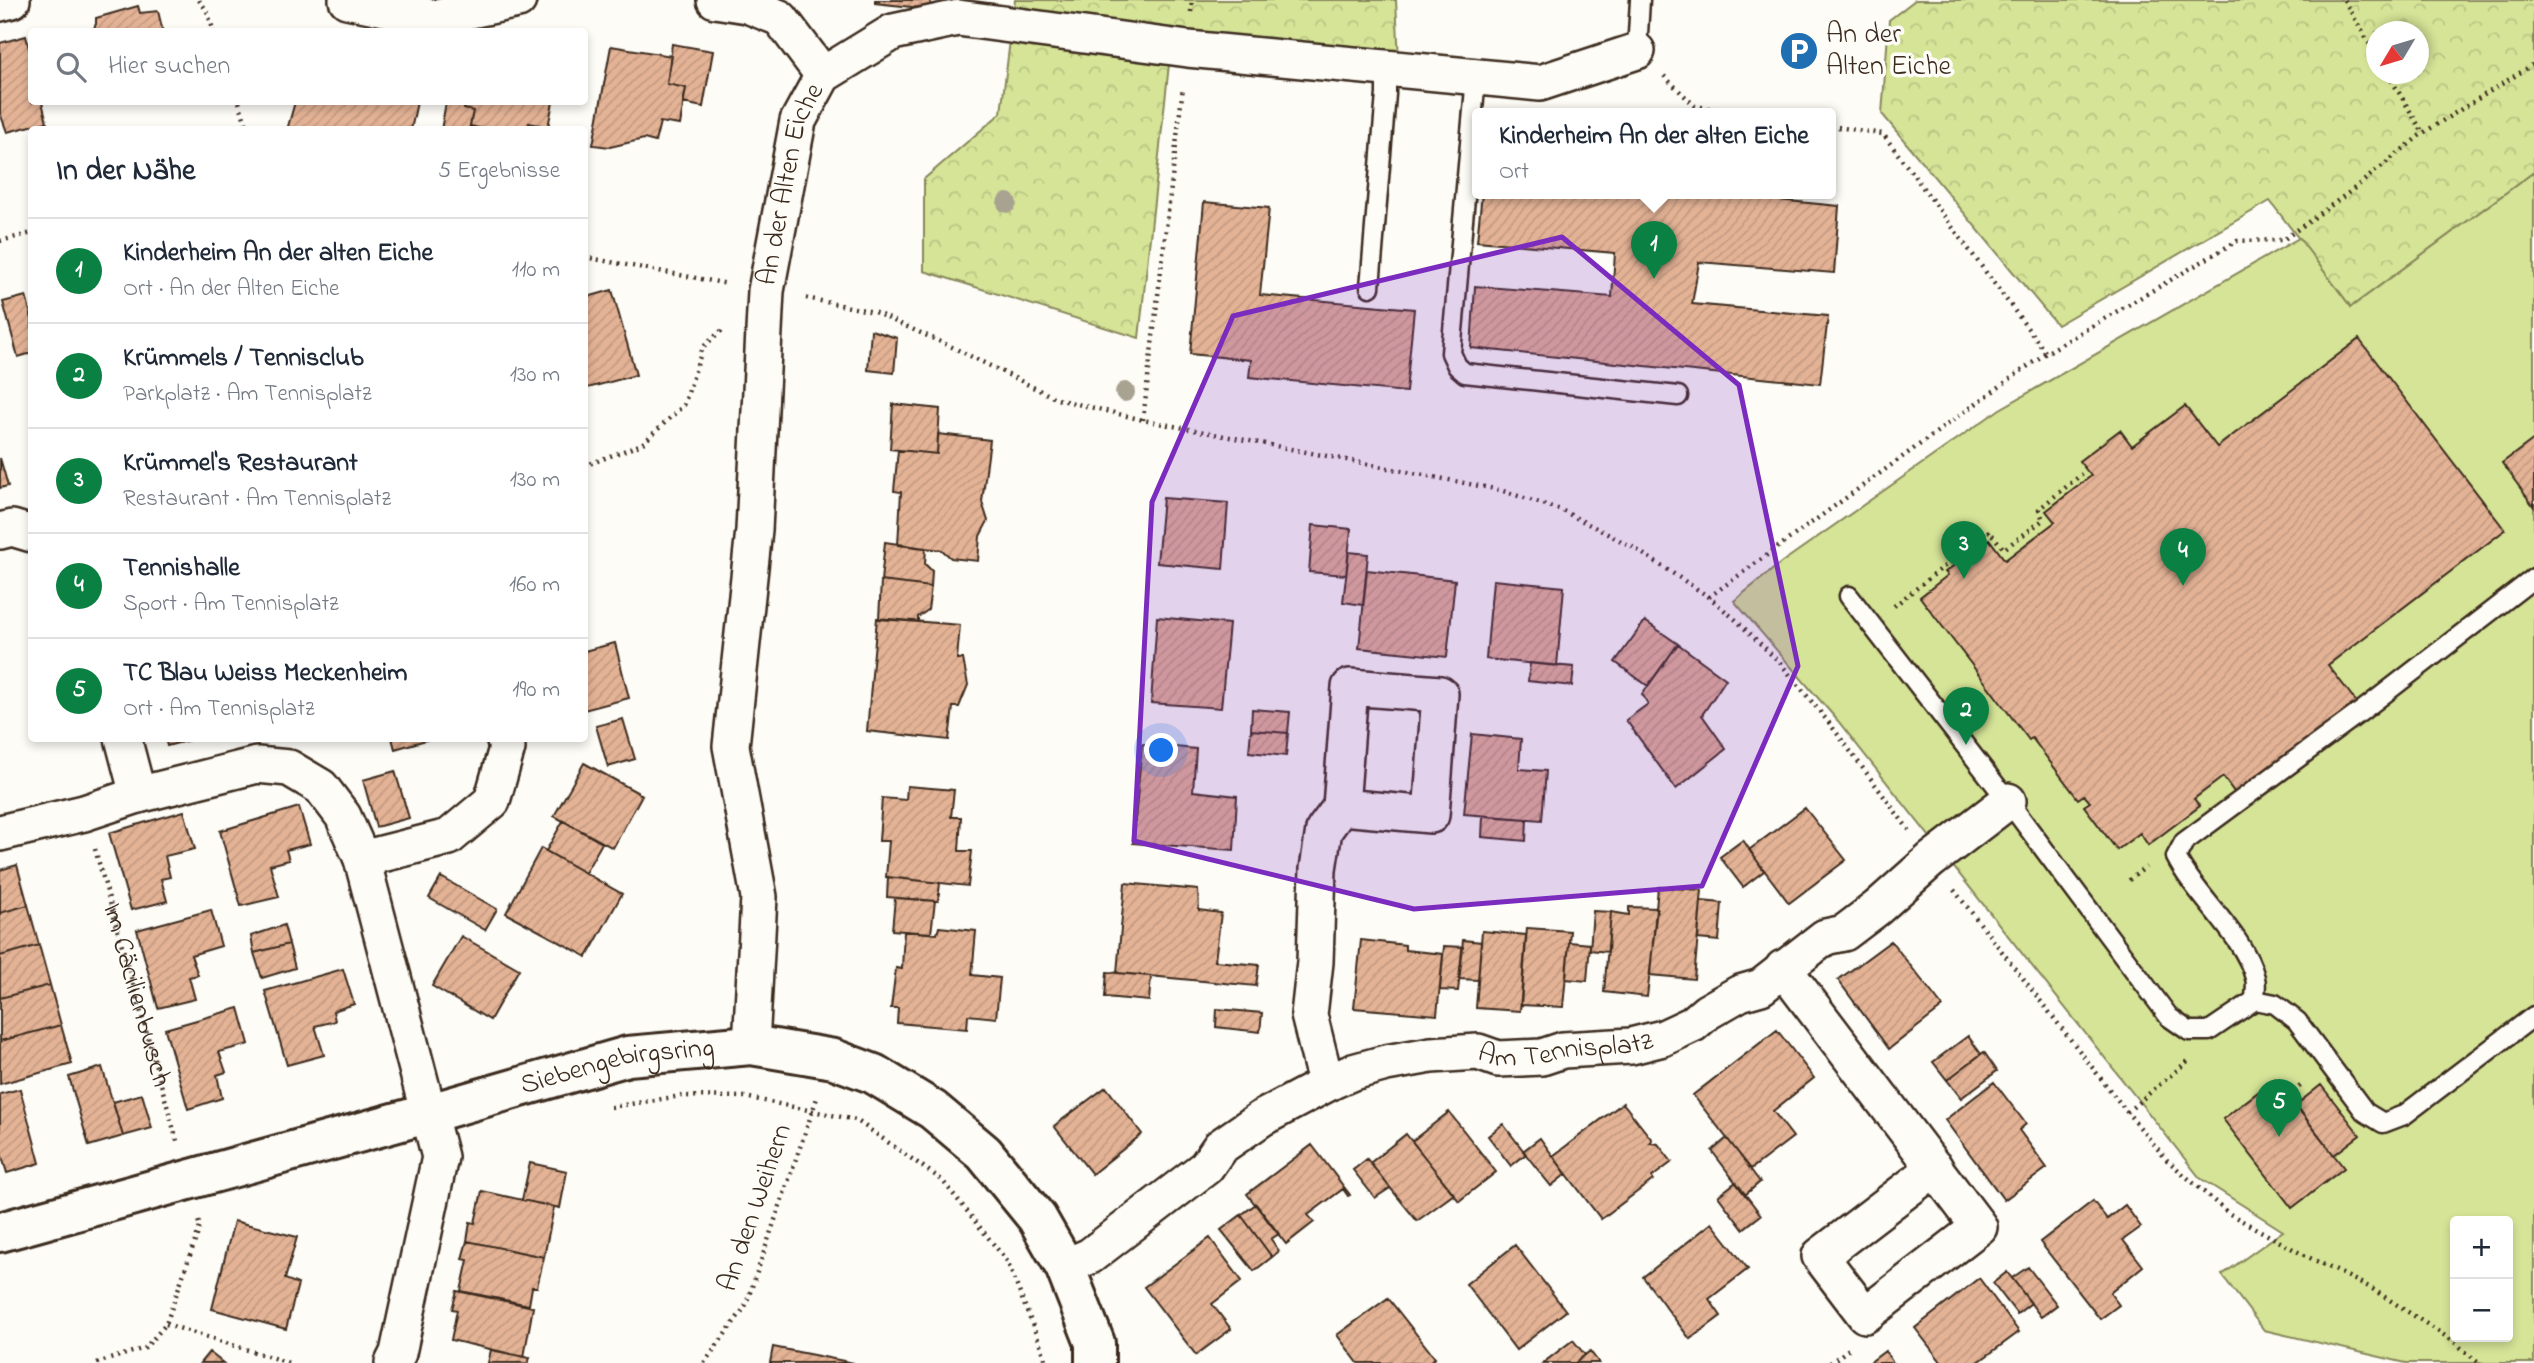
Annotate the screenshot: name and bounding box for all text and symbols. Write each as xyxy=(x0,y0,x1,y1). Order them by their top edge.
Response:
place label: An der Alten Eiche xyxy=(1826,15,1951,88)
north arrow xyxy=(2366,21,2429,84)
search box xyxy=(28,28,588,105)
parking icon: An der Alten Eiche xyxy=(1778,30,1820,72)
icon: search xyxy=(52,48,90,86)
text: Hier suchen xyxy=(108,48,230,86)
street label: An der Alten Eiche xyxy=(747,75,835,289)
popup xyxy=(1472,108,1836,199)
text: Kinderheim An der alten Eiche xyxy=(1499,118,1809,156)
text: In der Nähe xyxy=(56,150,196,194)
text: 5 Ergebnisse xyxy=(438,155,560,188)
text: Ort xyxy=(1499,156,1529,189)
pin: 1 xyxy=(1631,221,1677,279)
text: Kinderheim An der alten Eiche xyxy=(123,235,433,273)
text: 1 xyxy=(75,254,83,287)
text: 110 m xyxy=(512,254,560,287)
text: Ort · An der Alten Eiche xyxy=(123,273,339,306)
text: Krümmels / Tennisclub xyxy=(123,340,364,378)
text: 2 xyxy=(73,359,85,392)
text: 130 m xyxy=(510,359,560,392)
text: Parkplatz · Am Tennisplatz xyxy=(123,378,372,411)
text: Krümmel's Restaurant xyxy=(123,445,358,483)
text: 3 xyxy=(74,464,84,497)
text: 130 m xyxy=(510,464,560,497)
text: Restaurant · Am Tennisplatz xyxy=(123,483,391,516)
pin: 3 xyxy=(1941,521,1987,579)
pin: 4 xyxy=(2160,528,2206,586)
text: Tennishalle xyxy=(123,550,240,588)
text: 4 xyxy=(74,569,84,602)
text: 160 m xyxy=(509,569,560,602)
text: Sport · Am Tennisplatz xyxy=(123,588,339,621)
text: TC Blau Weiss Meckenheim xyxy=(123,655,407,693)
text: 5 xyxy=(72,674,86,707)
text: 190 m xyxy=(512,674,560,707)
pin: 2 xyxy=(1943,687,1989,745)
text: Ort · Am Tennisplatz xyxy=(123,693,315,726)
your location xyxy=(1144,733,1178,767)
street label: Im Cäcilienbusch xyxy=(91,899,181,1092)
street label: Am Tennisplatz xyxy=(1472,1021,1658,1080)
street label: Siebengebirgsring xyxy=(516,1028,716,1106)
pin: 5 xyxy=(2256,1079,2302,1137)
street label: An den Weihern xyxy=(708,1119,804,1297)
map controls xyxy=(2450,1216,2513,1342)
button: + xyxy=(2450,1216,2513,1279)
button: − xyxy=(2450,1279,2513,1342)

